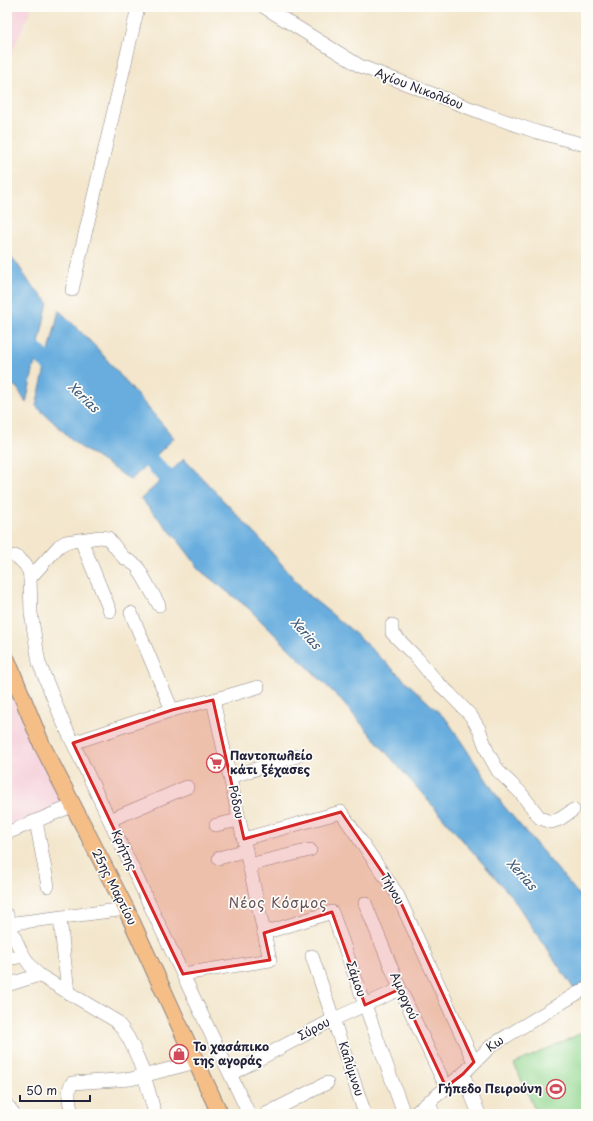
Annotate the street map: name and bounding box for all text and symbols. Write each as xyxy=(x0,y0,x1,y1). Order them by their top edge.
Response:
street label: Αγίου Νικολάου xyxy=(373,63,466,113)
water label: Xerias xyxy=(64,377,105,417)
water label: Xerias xyxy=(287,613,326,654)
place label: Παντοπωλείο κάτι ξέχασες xyxy=(230,746,313,778)
supermarket icon: Παντοπωλείο κάτι ξέχασες xyxy=(205,752,227,774)
street label: Ρόδου xyxy=(225,783,249,820)
street label: Κρήτης xyxy=(108,826,142,873)
street label: 25ης Μαρτίου xyxy=(88,845,142,928)
water label: Xerias xyxy=(503,854,542,895)
street label: Τήνου xyxy=(376,869,409,908)
district label: Νέος Κόσμος xyxy=(229,892,327,913)
street label: Σάμου xyxy=(342,958,371,999)
street label: Αμοργού xyxy=(386,969,423,1022)
street label: Σύρου xyxy=(294,1012,333,1044)
street label: Κω xyxy=(482,1030,507,1056)
place label: Το χασάπικο της αγοράς xyxy=(193,1037,269,1069)
street label: Καλύμνου xyxy=(335,1039,369,1099)
shop icon: Το χασάπικο της αγοράς xyxy=(168,1043,190,1065)
scale bar xyxy=(20,1077,90,1103)
sports icon: Γήπεδο Πειρούνη xyxy=(545,1078,567,1100)
place label: Γήπεδο Πειρούνη xyxy=(438,1079,542,1097)
text: 50 m xyxy=(26,1081,57,1099)

